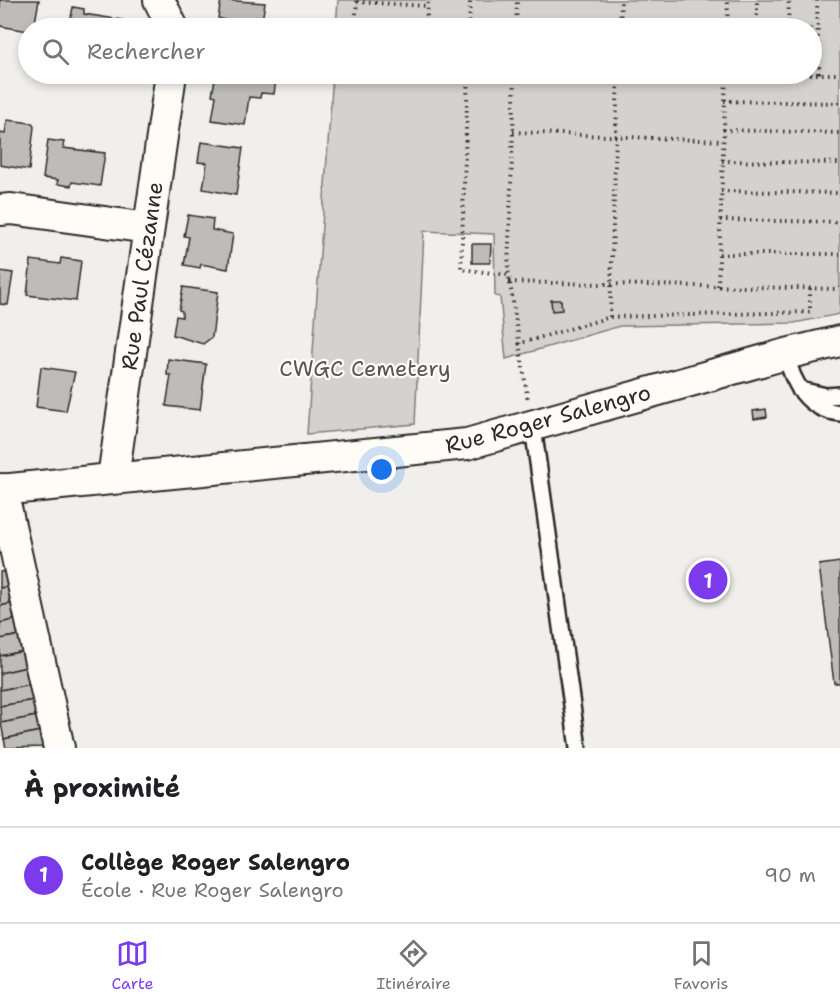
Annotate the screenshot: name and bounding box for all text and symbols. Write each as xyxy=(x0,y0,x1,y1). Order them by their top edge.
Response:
search box xyxy=(18,18,822,84)
icon: search xyxy=(39,35,72,68)
text: Rechercher xyxy=(87,37,206,66)
street label: Rue Paul Cézanne xyxy=(114,180,170,372)
park label: CWGC Cemetery xyxy=(279,354,451,383)
street label: Rue Roger Salengro xyxy=(442,378,654,460)
your location xyxy=(367,455,396,484)
pin: 1 xyxy=(688,558,728,602)
text: À proximité xyxy=(24,770,180,805)
text: Collège Roger Salengro xyxy=(81,848,350,877)
text: 1 xyxy=(39,862,48,888)
text: 90 m xyxy=(764,862,816,888)
text: École · Rue Roger Salengro xyxy=(81,877,344,903)
tab: Carte xyxy=(112,937,153,994)
tab: Itinéraire xyxy=(376,937,451,994)
tab: Favoris xyxy=(674,937,728,994)

